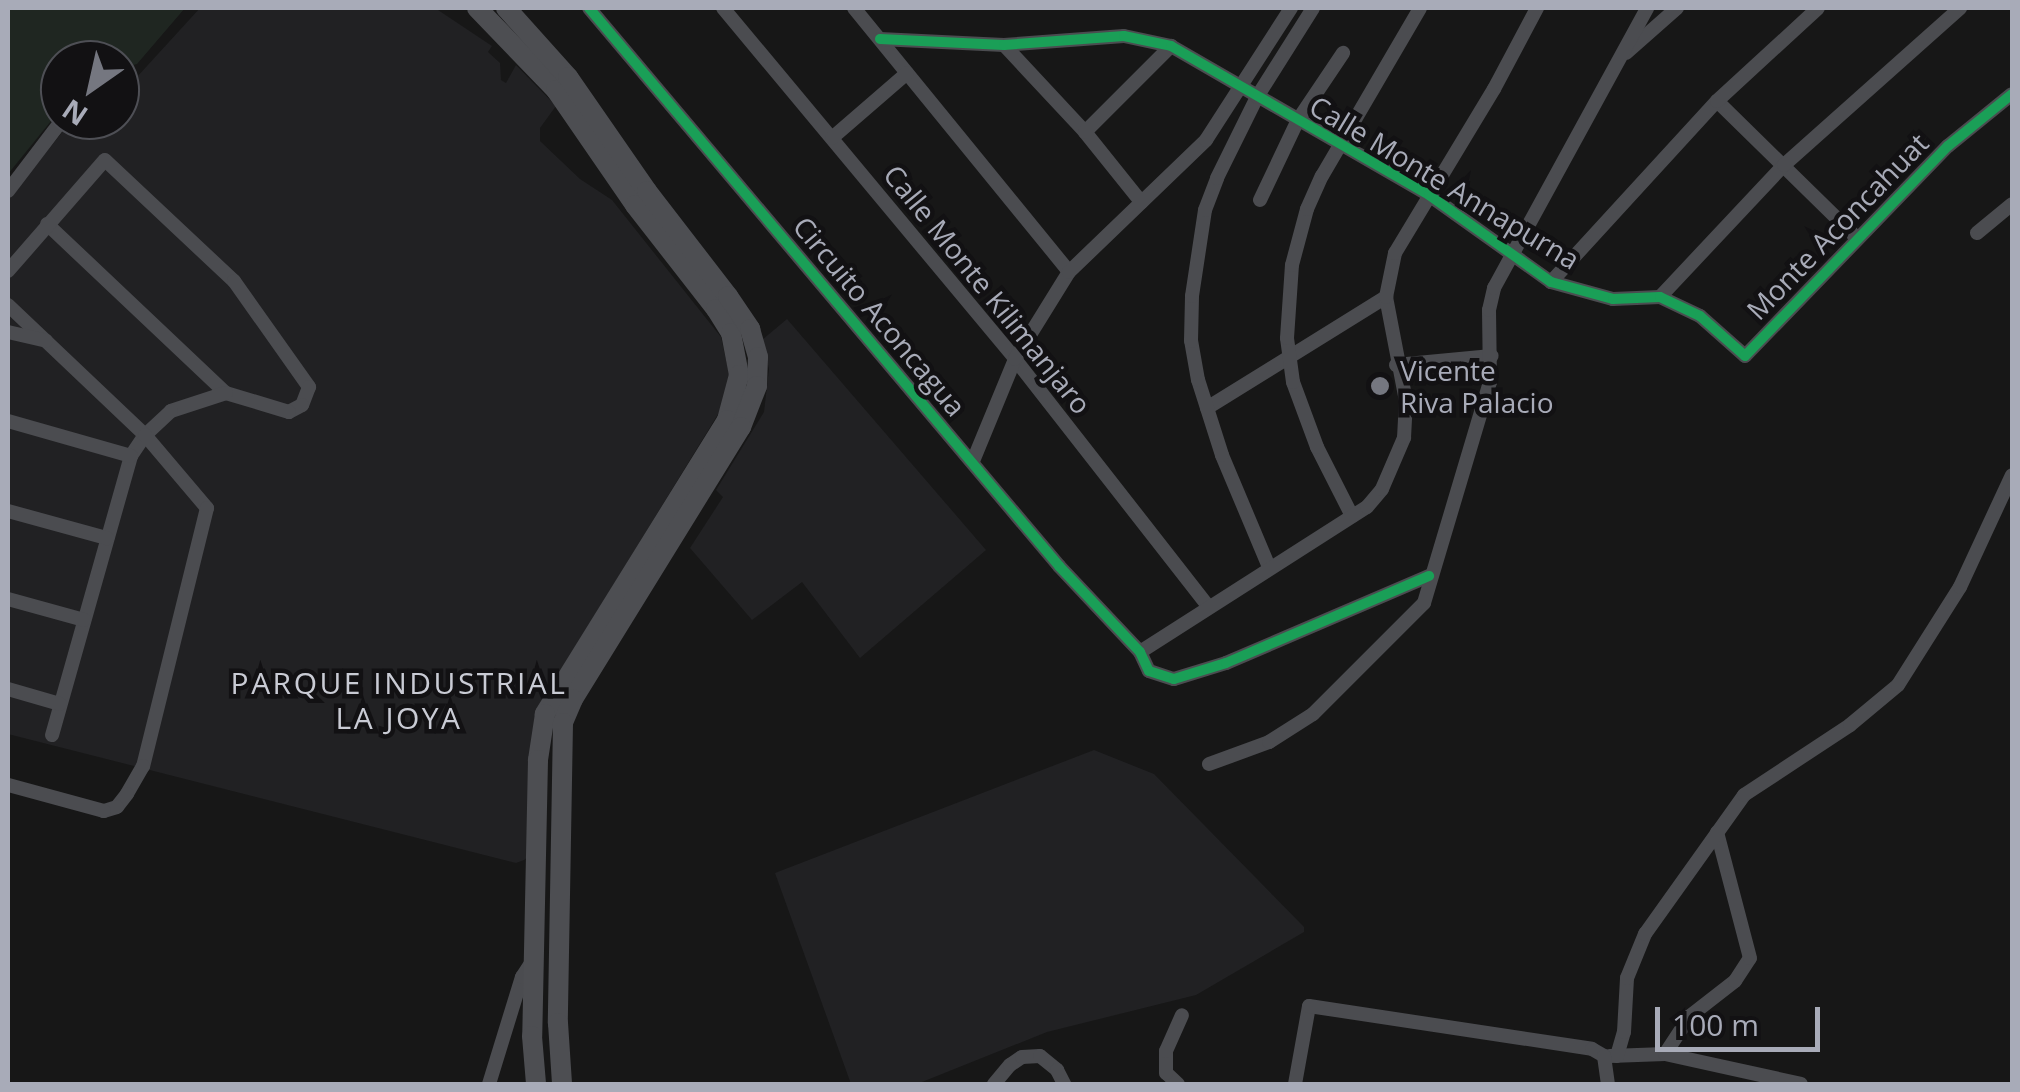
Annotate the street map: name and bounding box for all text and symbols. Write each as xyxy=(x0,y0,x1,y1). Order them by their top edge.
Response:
north arrow xyxy=(40,40,140,140)
street label: Calle Monte Annapurna xyxy=(1304,88,1586,276)
text: N xyxy=(54,91,94,135)
street label: Monte Aconcahuat xyxy=(1739,126,1935,326)
street label: Calle Monte Kilimanjaro xyxy=(877,158,1099,420)
street label: Circuito Aconcagua xyxy=(787,209,973,423)
place label: Vicente Riva Palacio xyxy=(1400,353,1554,419)
marker: Vicente Riva Palacio xyxy=(1369,375,1391,397)
district label: PARQUE INDUSTRIAL LA JOYA xyxy=(231,665,567,736)
scale bar xyxy=(1660,987,1825,1049)
text: 100 m xyxy=(1672,1004,1759,1045)

